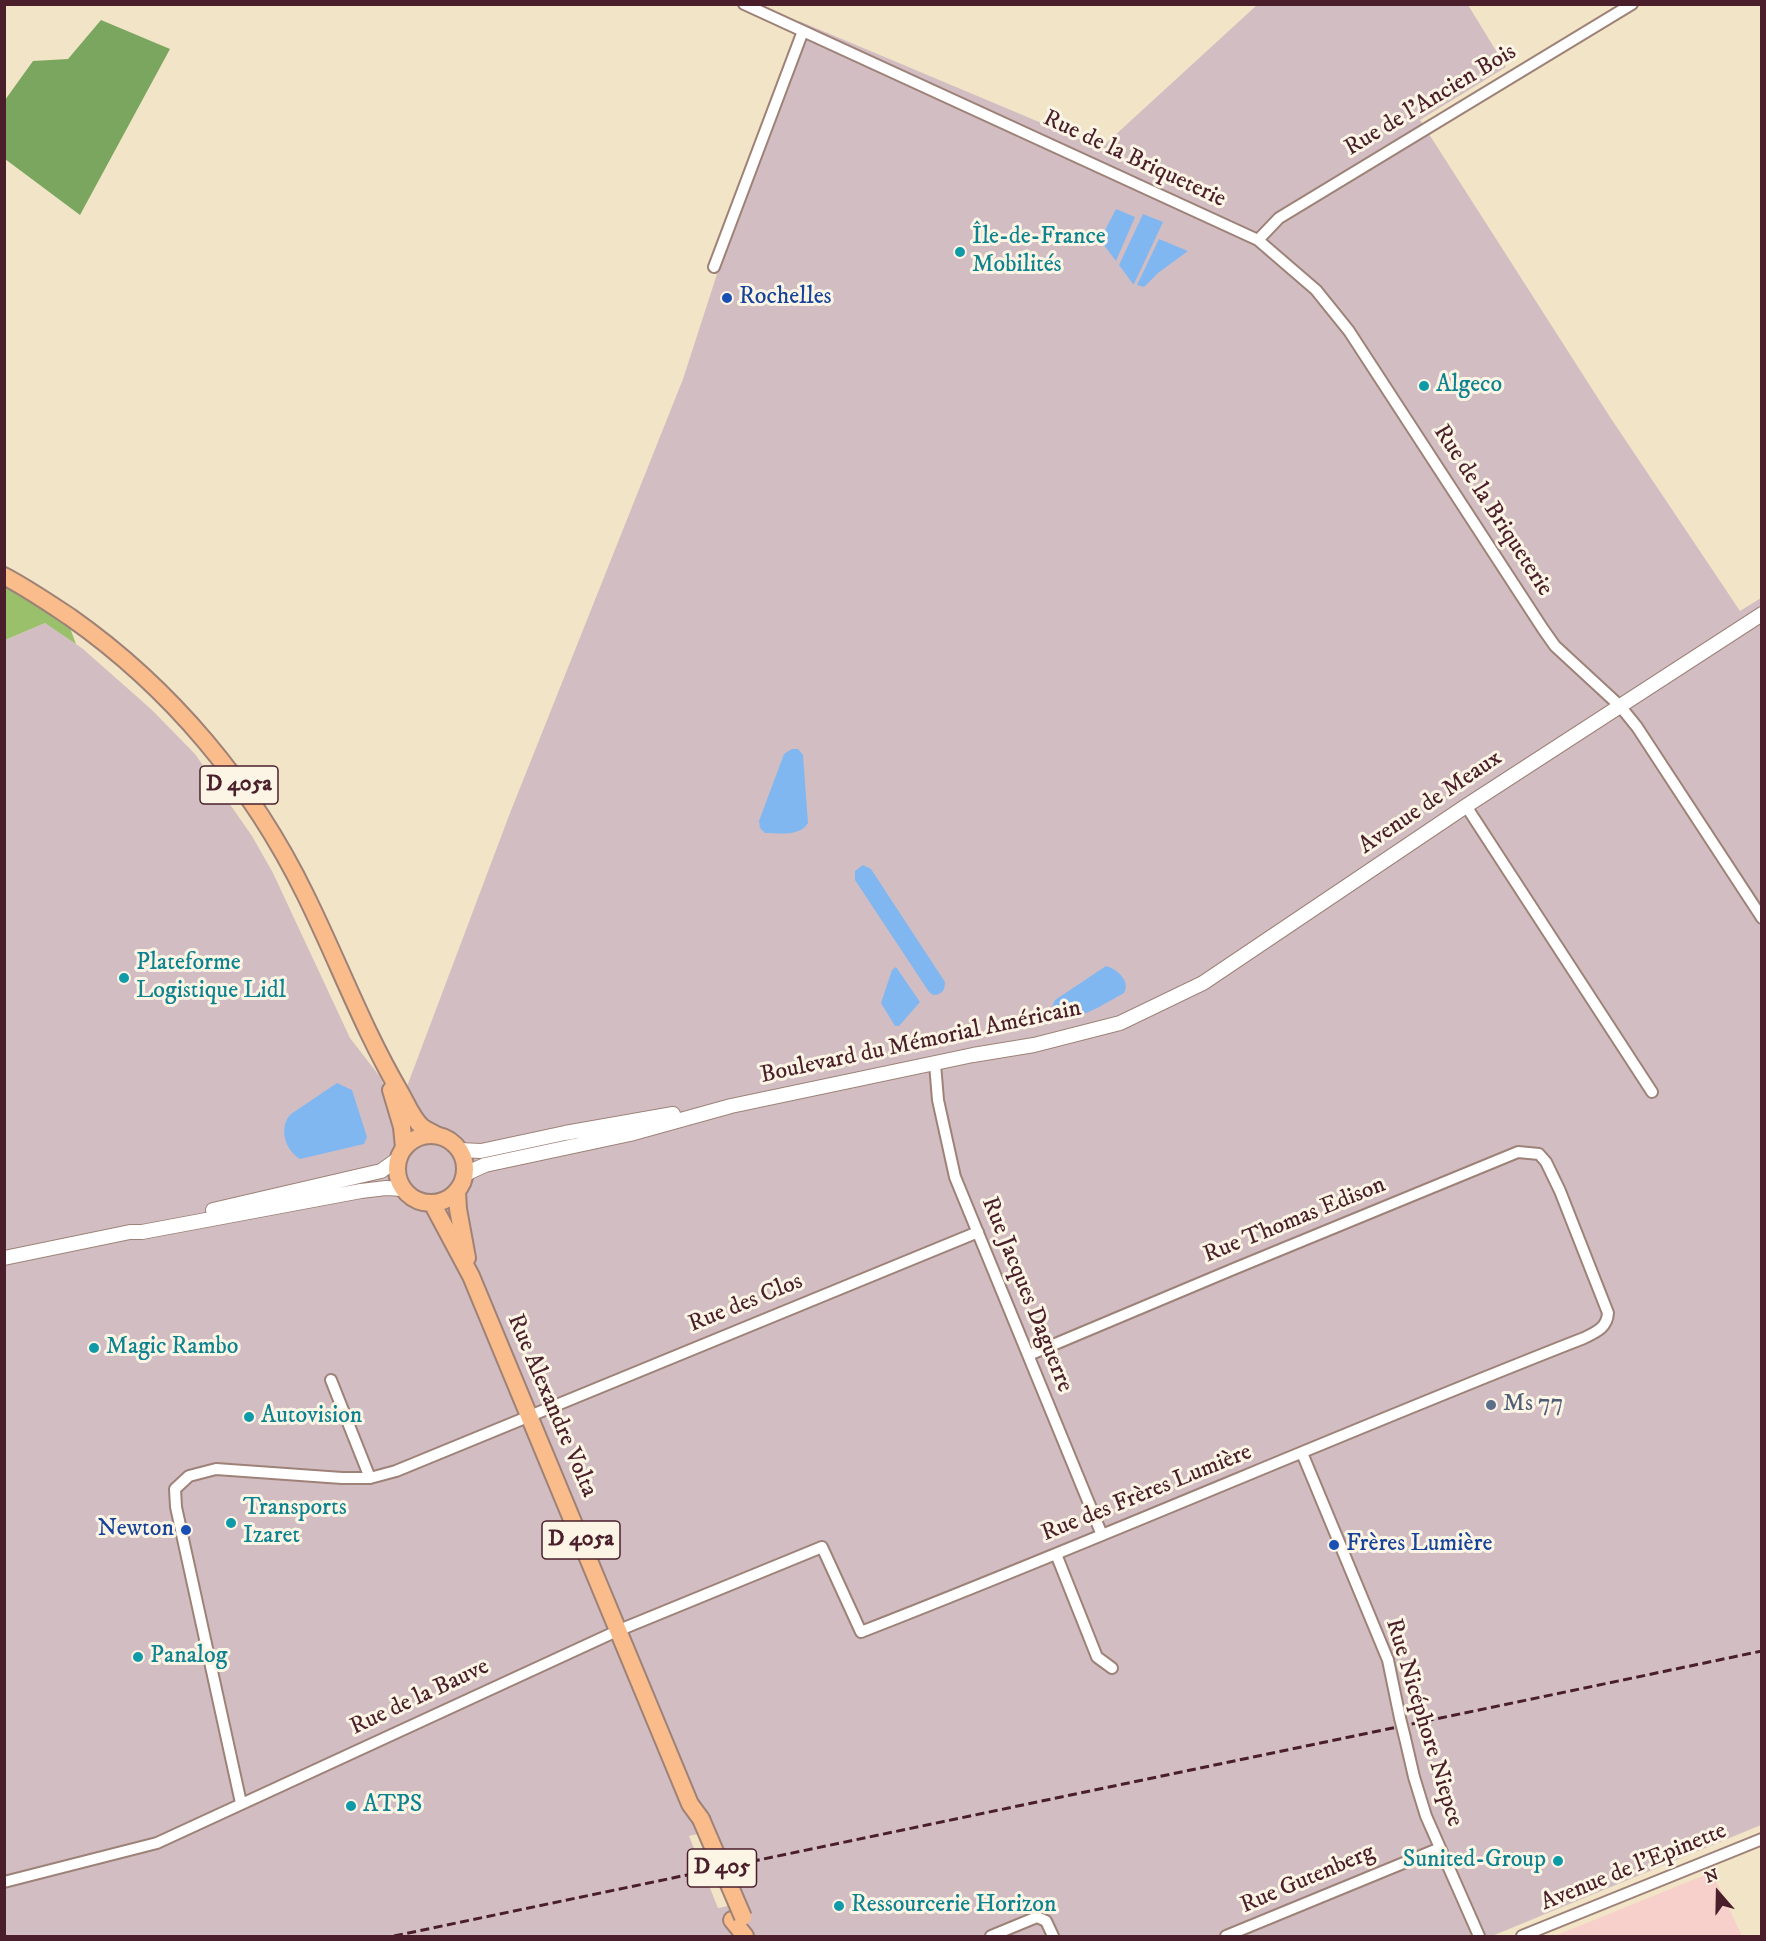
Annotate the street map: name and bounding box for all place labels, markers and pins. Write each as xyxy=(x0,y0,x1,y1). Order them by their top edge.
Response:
place label: Île-de-France Mobilités xyxy=(972,224,1106,280)
marker: Île-de-France Mobilités xyxy=(953,245,967,259)
place label: Rochelles xyxy=(739,284,832,312)
marker: Rochelles xyxy=(720,291,734,305)
place label: Algeco xyxy=(1436,372,1502,400)
marker: Algeco xyxy=(1417,379,1431,393)
place label: Plateforme Logistique Lidl xyxy=(136,950,286,1006)
marker: Plateforme Logistique Lidl xyxy=(117,971,131,985)
place label: Magic Rambo xyxy=(106,1334,239,1362)
marker: Magic Rambo xyxy=(87,1341,101,1355)
place label: Ms 77 xyxy=(1503,1391,1563,1419)
marker: Ms 77 xyxy=(1484,1398,1498,1412)
place label: Autovision xyxy=(261,1403,362,1431)
marker: Autovision xyxy=(242,1410,256,1424)
place label: Transports Izaret xyxy=(243,1495,347,1551)
place label: Newton xyxy=(98,1516,174,1544)
marker: Transports Izaret xyxy=(224,1516,238,1530)
marker: Newton xyxy=(179,1523,193,1537)
place label: Frères Lumière xyxy=(1346,1531,1492,1559)
marker: Frères Lumière xyxy=(1327,1538,1341,1552)
place label: Panalog xyxy=(150,1643,227,1671)
marker: Panalog xyxy=(131,1650,145,1664)
place label: ATPS xyxy=(363,1792,422,1820)
marker: ATPS xyxy=(344,1799,358,1813)
place label: Sunited-Group xyxy=(1403,1847,1546,1875)
marker: Sunited-Group xyxy=(1551,1854,1565,1868)
place label: Ressourcerie Horizon xyxy=(851,1892,1056,1920)
marker: Ressourcerie Horizon xyxy=(832,1899,846,1913)

